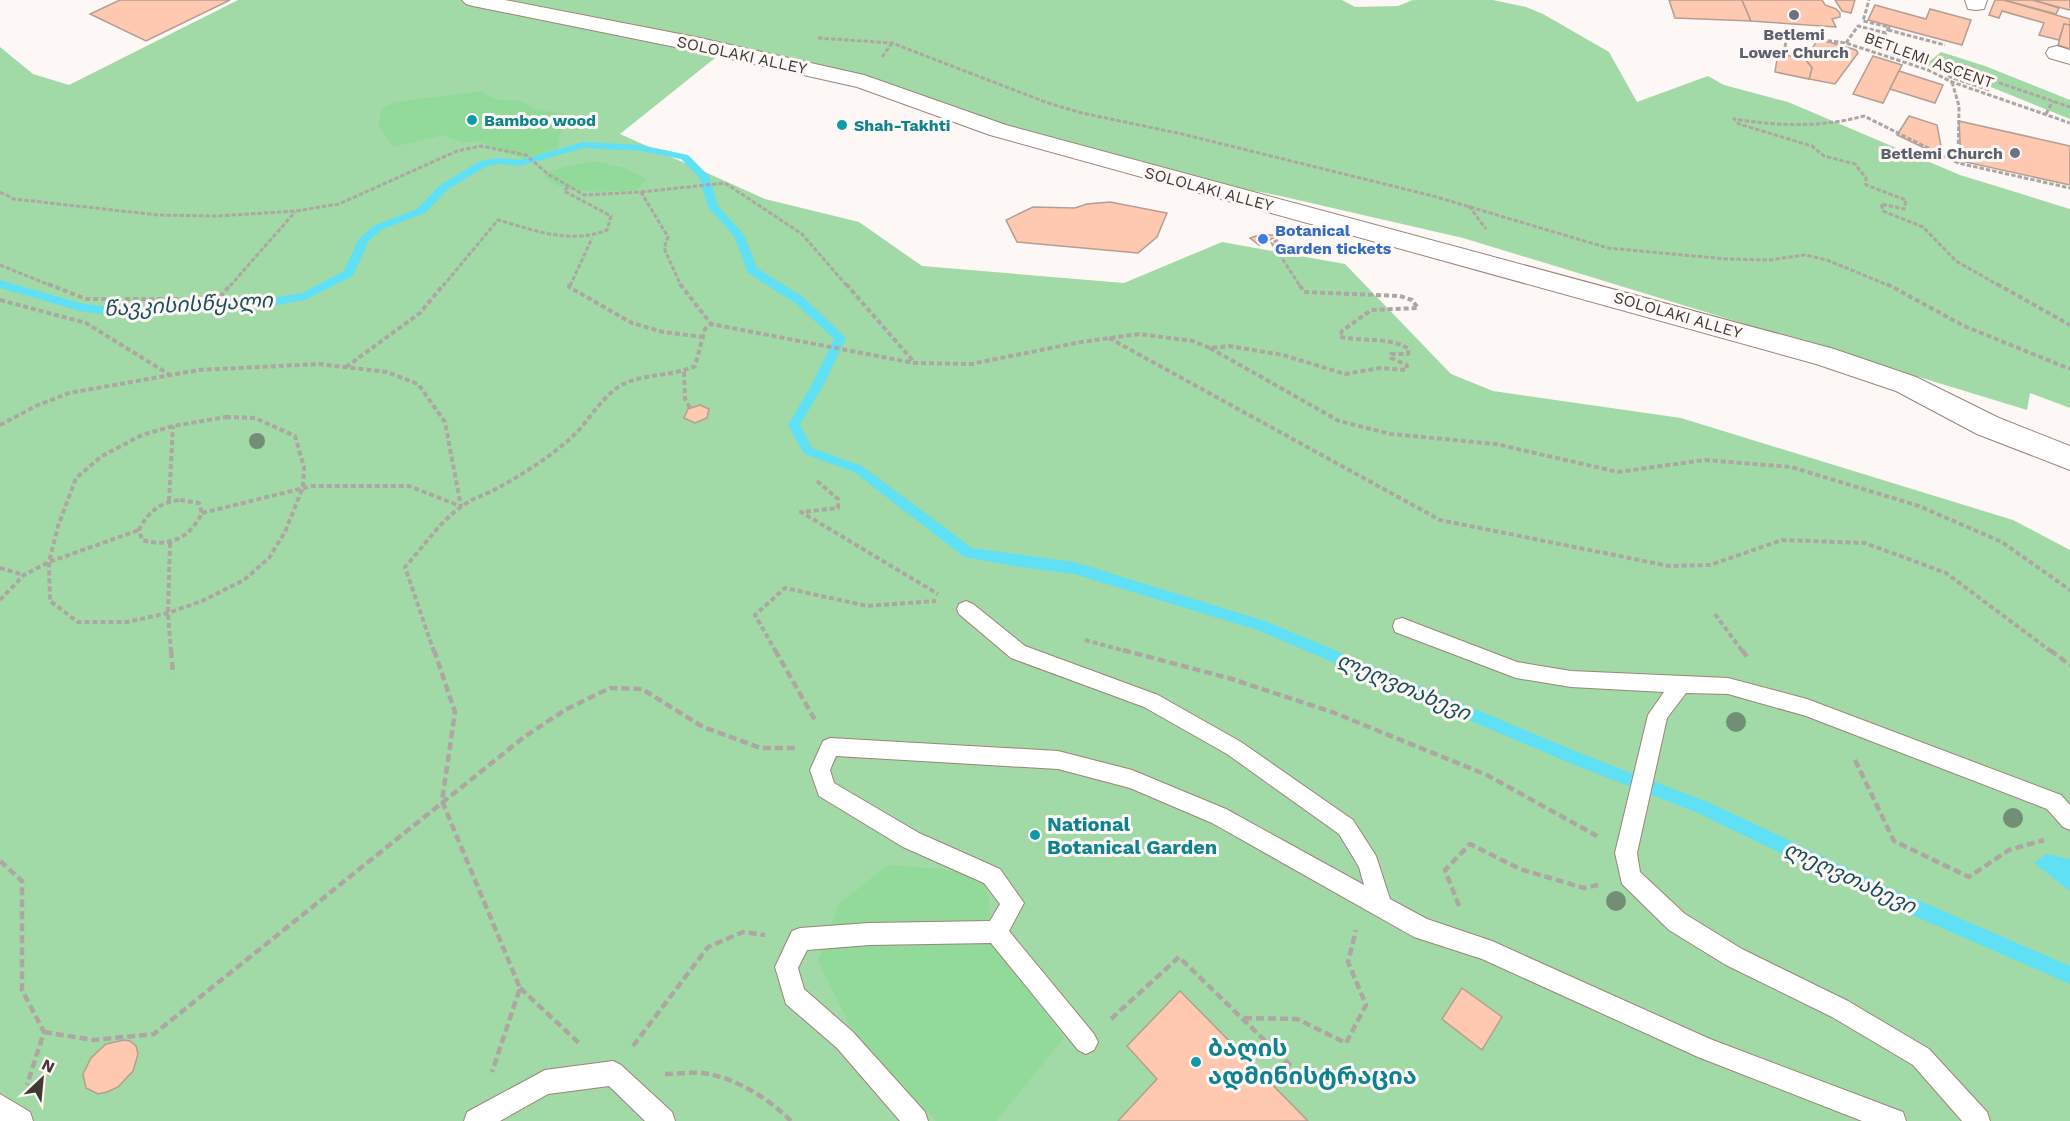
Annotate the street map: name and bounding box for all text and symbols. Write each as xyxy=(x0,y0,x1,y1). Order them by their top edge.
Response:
marker: Betlemi Lower Church xyxy=(1787,8,1801,22)
place label: Betlemi Lower Church xyxy=(1739,25,1849,62)
street label: BETLEMI ASCENT xyxy=(1862,28,1997,92)
street label: SOLOLAKI ALLEY xyxy=(675,32,809,78)
place label: Bamboo wood xyxy=(484,111,596,130)
marker: Bamboo wood xyxy=(465,113,479,127)
place label: Shah-Takhti xyxy=(854,116,950,135)
marker: Shah-Takhti xyxy=(835,118,849,132)
place label: Betlemi Church xyxy=(1881,144,2003,163)
marker: Betlemi Church xyxy=(2008,146,2022,160)
street label: SOLOLAKI ALLEY xyxy=(1142,163,1276,215)
place label: Botanical Garden tickets xyxy=(1275,221,1392,258)
marker: Botanical Garden tickets xyxy=(1256,232,1270,246)
water label: წავკისისწყალი xyxy=(103,287,274,322)
street label: SOLOLAKI ALLEY xyxy=(1612,288,1744,342)
water label: ლეღვთახევი xyxy=(1333,647,1475,727)
place label: National Botanical Garden xyxy=(1047,812,1217,859)
marker: National Botanical Garden xyxy=(1028,828,1042,842)
water label: ლეღვთახევი xyxy=(1780,836,1921,920)
place label: ბაღის ადმინისტრაცია xyxy=(1208,1034,1417,1091)
north arrow xyxy=(12,1049,72,1109)
text: N xyxy=(39,1055,58,1077)
marker: ბაღის ადმინისტრაცია xyxy=(1189,1055,1203,1069)

